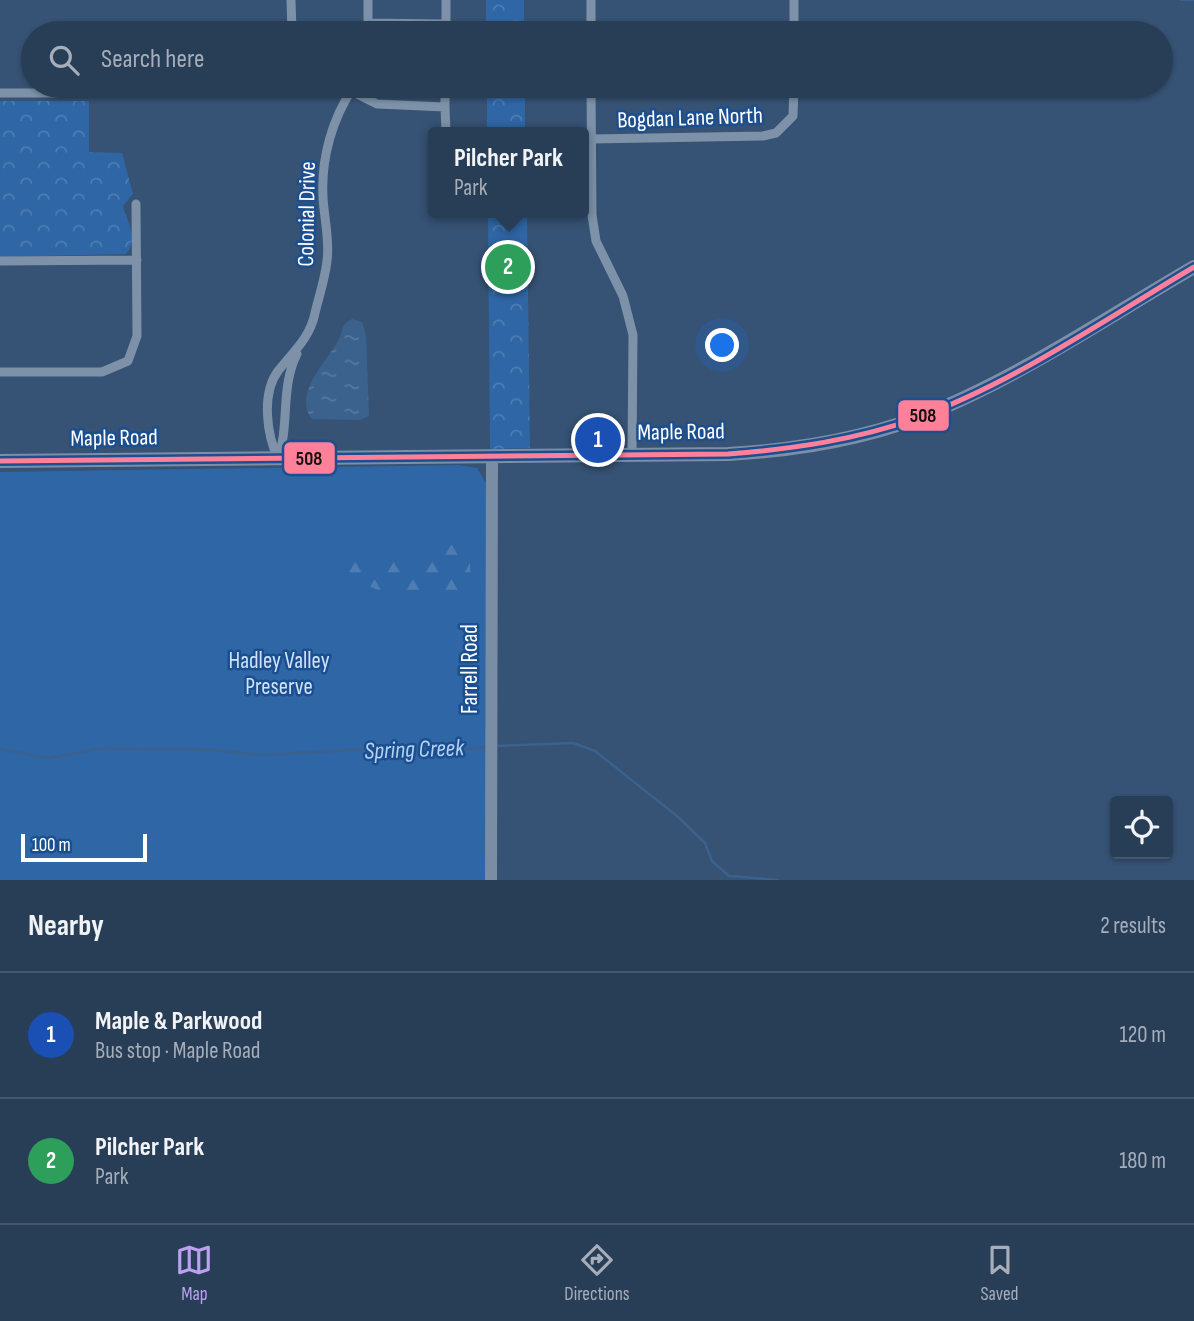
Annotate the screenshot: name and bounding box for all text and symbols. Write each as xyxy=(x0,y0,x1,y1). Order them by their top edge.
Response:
search box xyxy=(21,21,1173,98)
icon: search xyxy=(45,41,83,79)
text: Search here xyxy=(101,44,204,75)
street label: Bogdan Lane North xyxy=(617,101,763,135)
popup xyxy=(428,127,589,218)
text: Pilcher Park xyxy=(454,143,563,174)
street label: Colonial Drive xyxy=(292,161,322,267)
text: Park xyxy=(454,174,488,202)
pin: 2 xyxy=(485,241,531,293)
your location xyxy=(705,328,739,362)
line badge: 508 xyxy=(897,399,950,432)
text: 508 xyxy=(910,405,936,428)
pin: 1 xyxy=(575,414,621,466)
street label: Maple Road xyxy=(637,417,725,447)
street label: Maple Road xyxy=(70,423,158,453)
line badge: 508 xyxy=(283,441,336,475)
text: 508 xyxy=(296,448,322,471)
street label: Farrell Road xyxy=(456,624,484,714)
park label: Hadley Valley Preserve xyxy=(228,647,330,701)
water label: Spring Creek xyxy=(364,733,465,766)
map controls xyxy=(1110,796,1173,859)
button: locate xyxy=(1110,796,1173,859)
scale bar xyxy=(21,831,147,863)
text: 100 m xyxy=(32,834,71,857)
text: Nearby xyxy=(28,908,104,944)
text: 2 results xyxy=(1100,912,1166,940)
text: Maple & Parkwood xyxy=(95,1006,262,1037)
text: 1 xyxy=(46,1021,56,1049)
text: 120 m xyxy=(1120,1021,1166,1049)
text: Bus stop · Maple Road xyxy=(95,1037,260,1065)
text: Pilcher Park xyxy=(95,1132,204,1163)
text: 2 xyxy=(46,1147,56,1175)
text: 180 m xyxy=(1119,1147,1166,1175)
text: Park xyxy=(95,1163,129,1191)
tab: Map xyxy=(175,1241,213,1306)
tab: Directions xyxy=(564,1241,630,1306)
tab: Saved xyxy=(980,1241,1019,1306)

